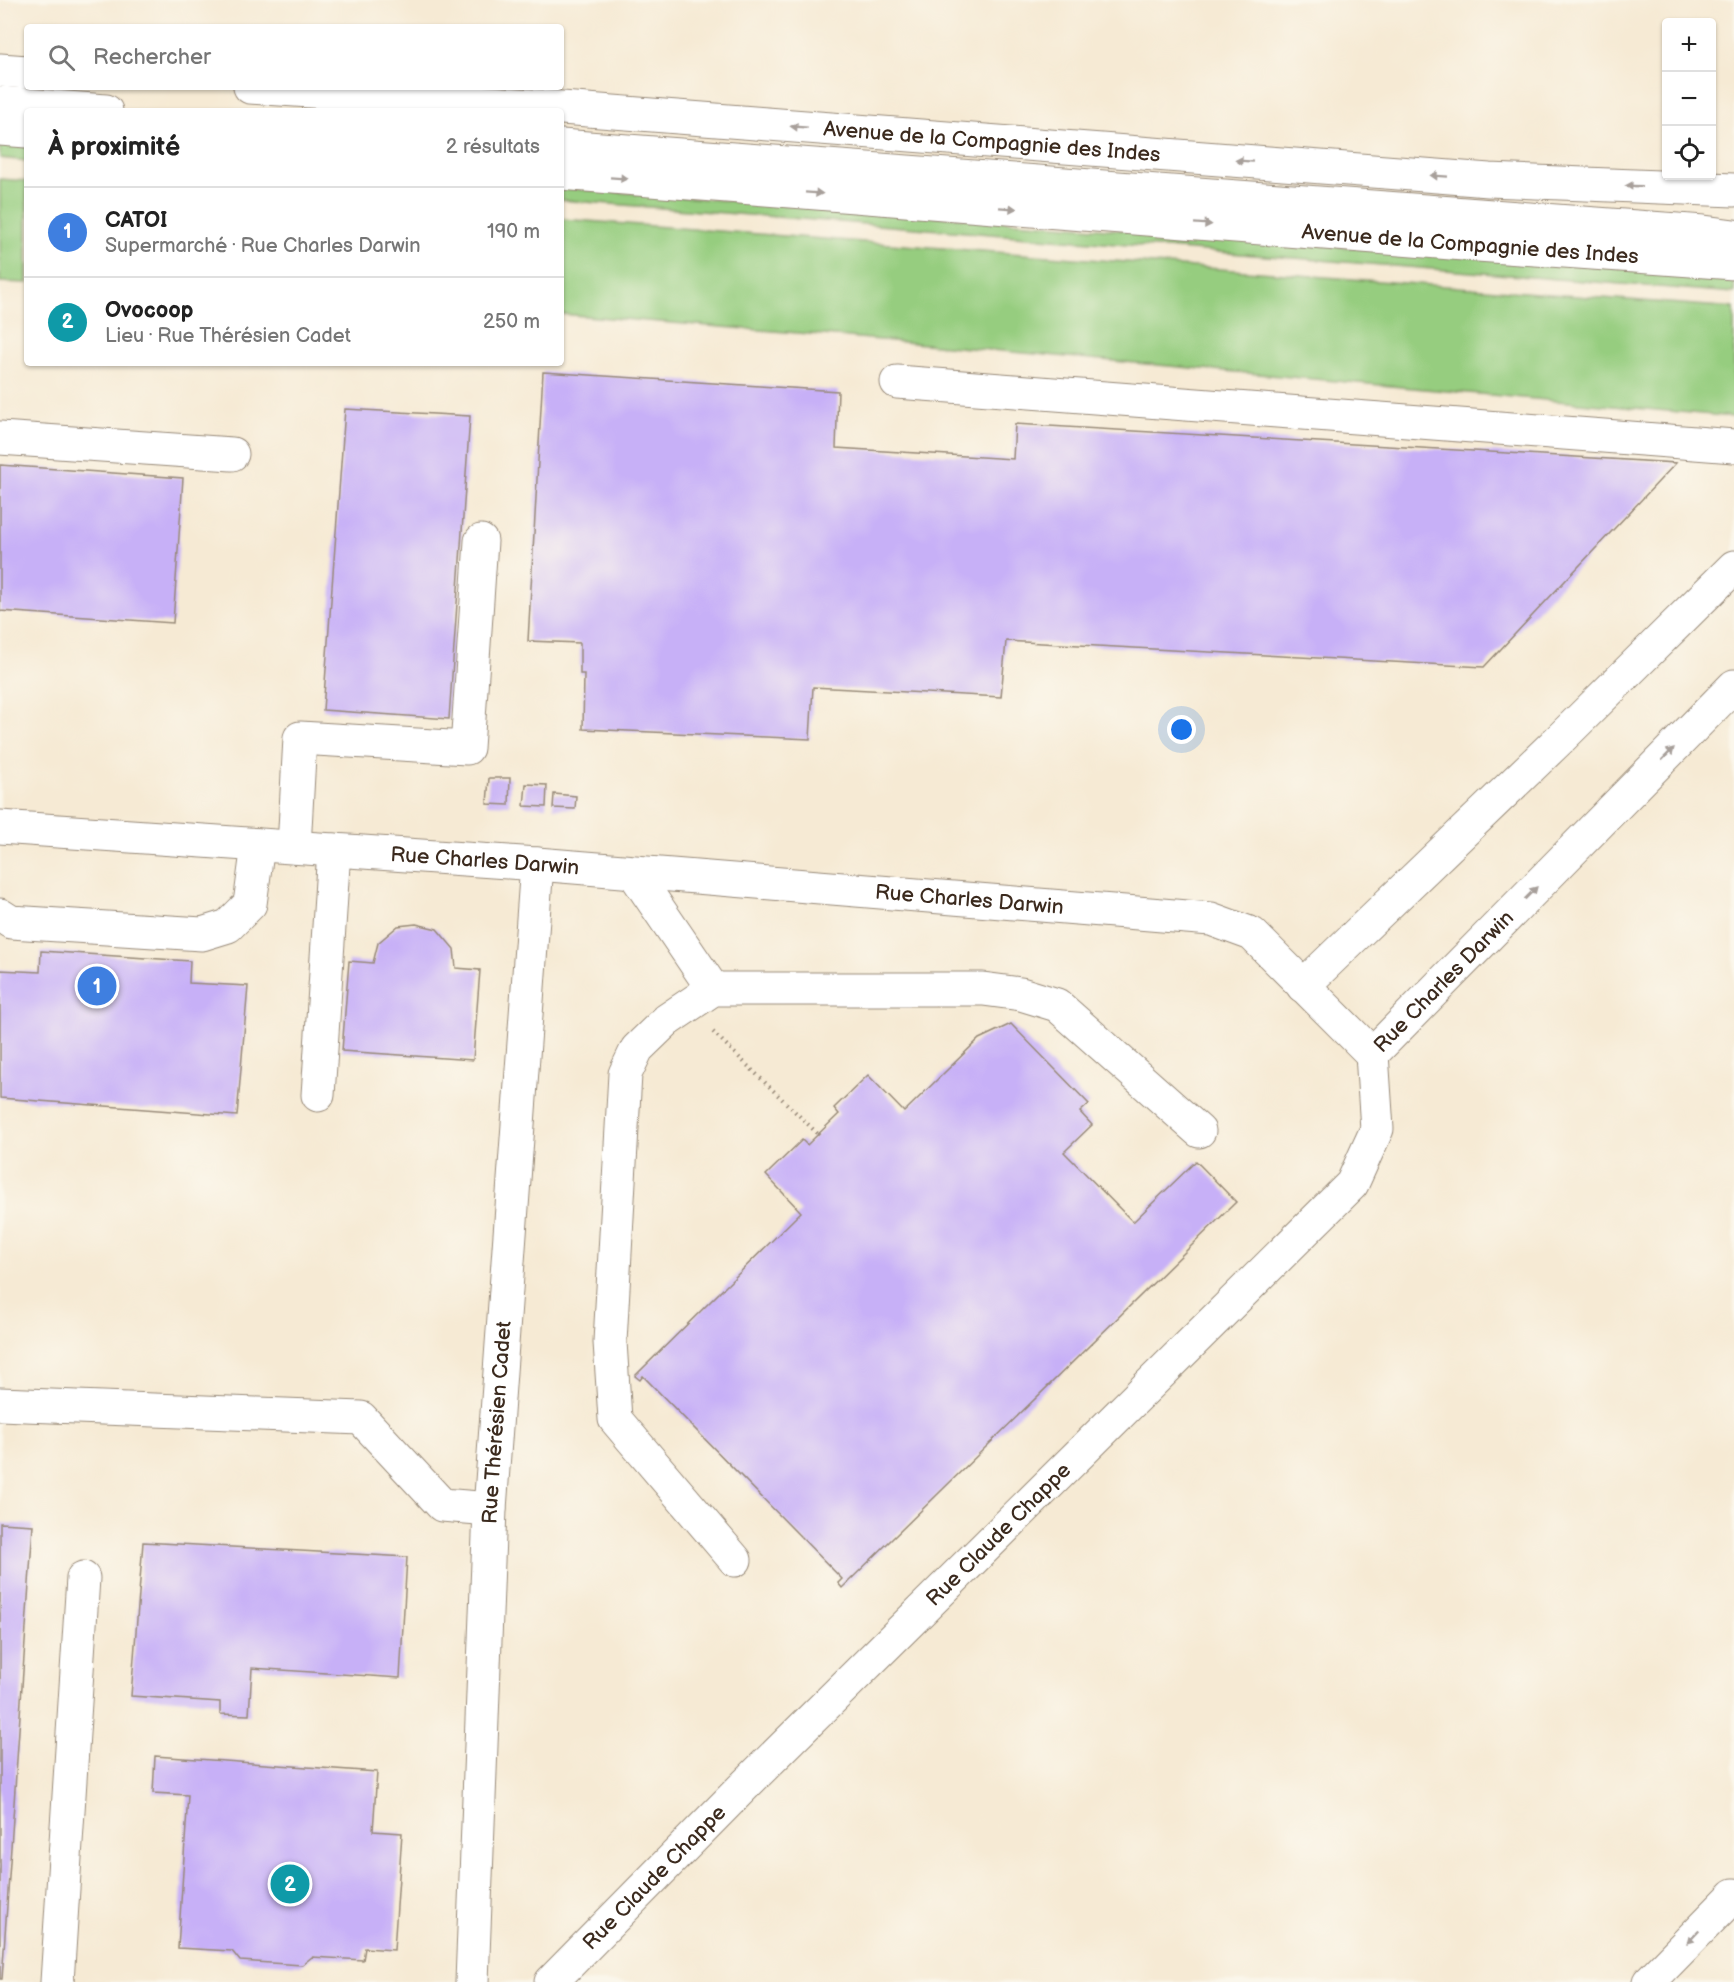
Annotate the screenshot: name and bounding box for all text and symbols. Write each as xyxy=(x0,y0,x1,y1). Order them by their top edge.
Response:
map controls xyxy=(1662,18,1716,180)
button: + xyxy=(1662,18,1716,72)
search box xyxy=(24,24,564,90)
icon: search xyxy=(45,41,78,74)
text: Rechercher xyxy=(93,44,211,71)
button: − xyxy=(1662,72,1716,126)
street label: Avenue de la Compagnie des Indes xyxy=(823,116,1161,167)
one-way arrow xyxy=(789,122,808,131)
button: locate xyxy=(1662,126,1716,180)
text: À proximité xyxy=(48,132,180,163)
text: 2 résultats xyxy=(446,135,540,159)
one-way arrow xyxy=(1235,156,1254,166)
one-way arrow xyxy=(1429,171,1448,181)
one-way arrow xyxy=(610,173,629,183)
one-way arrow xyxy=(1624,181,1643,190)
one-way arrow xyxy=(804,188,823,198)
one-way arrow xyxy=(999,204,1018,213)
text: CATOI xyxy=(105,207,168,234)
one-way arrow xyxy=(1193,219,1212,228)
street label: Avenue de la Compagnie des Indes xyxy=(1301,219,1640,269)
text: 1 xyxy=(63,220,72,244)
text: 190 m xyxy=(487,220,540,244)
text: Supermarché · Rue Charles Darwin xyxy=(105,234,421,258)
text: Ovocoop xyxy=(105,297,193,324)
text: 2 xyxy=(62,310,73,334)
text: 250 m xyxy=(483,310,540,334)
text: Lieu · Rue Thérésien Cadet xyxy=(105,324,351,348)
your location xyxy=(1167,715,1196,744)
one-way arrow xyxy=(1660,747,1674,761)
street label: Rue Charles Darwin xyxy=(390,841,580,880)
street label: Rue Charles Darwin xyxy=(874,879,1065,919)
one-way arrow xyxy=(1524,885,1538,900)
street label: Rue Charles Darwin xyxy=(1368,905,1519,1058)
pin: 1 xyxy=(78,964,116,1008)
street label: Rue Thérésien Cadet xyxy=(477,1320,516,1525)
street label: Rue Claude Chappe xyxy=(921,1457,1076,1611)
street label: Rue Claude Chappe xyxy=(577,1800,731,1955)
pin: 2 xyxy=(270,1862,310,1906)
one-way arrow xyxy=(1686,1929,1700,1944)

